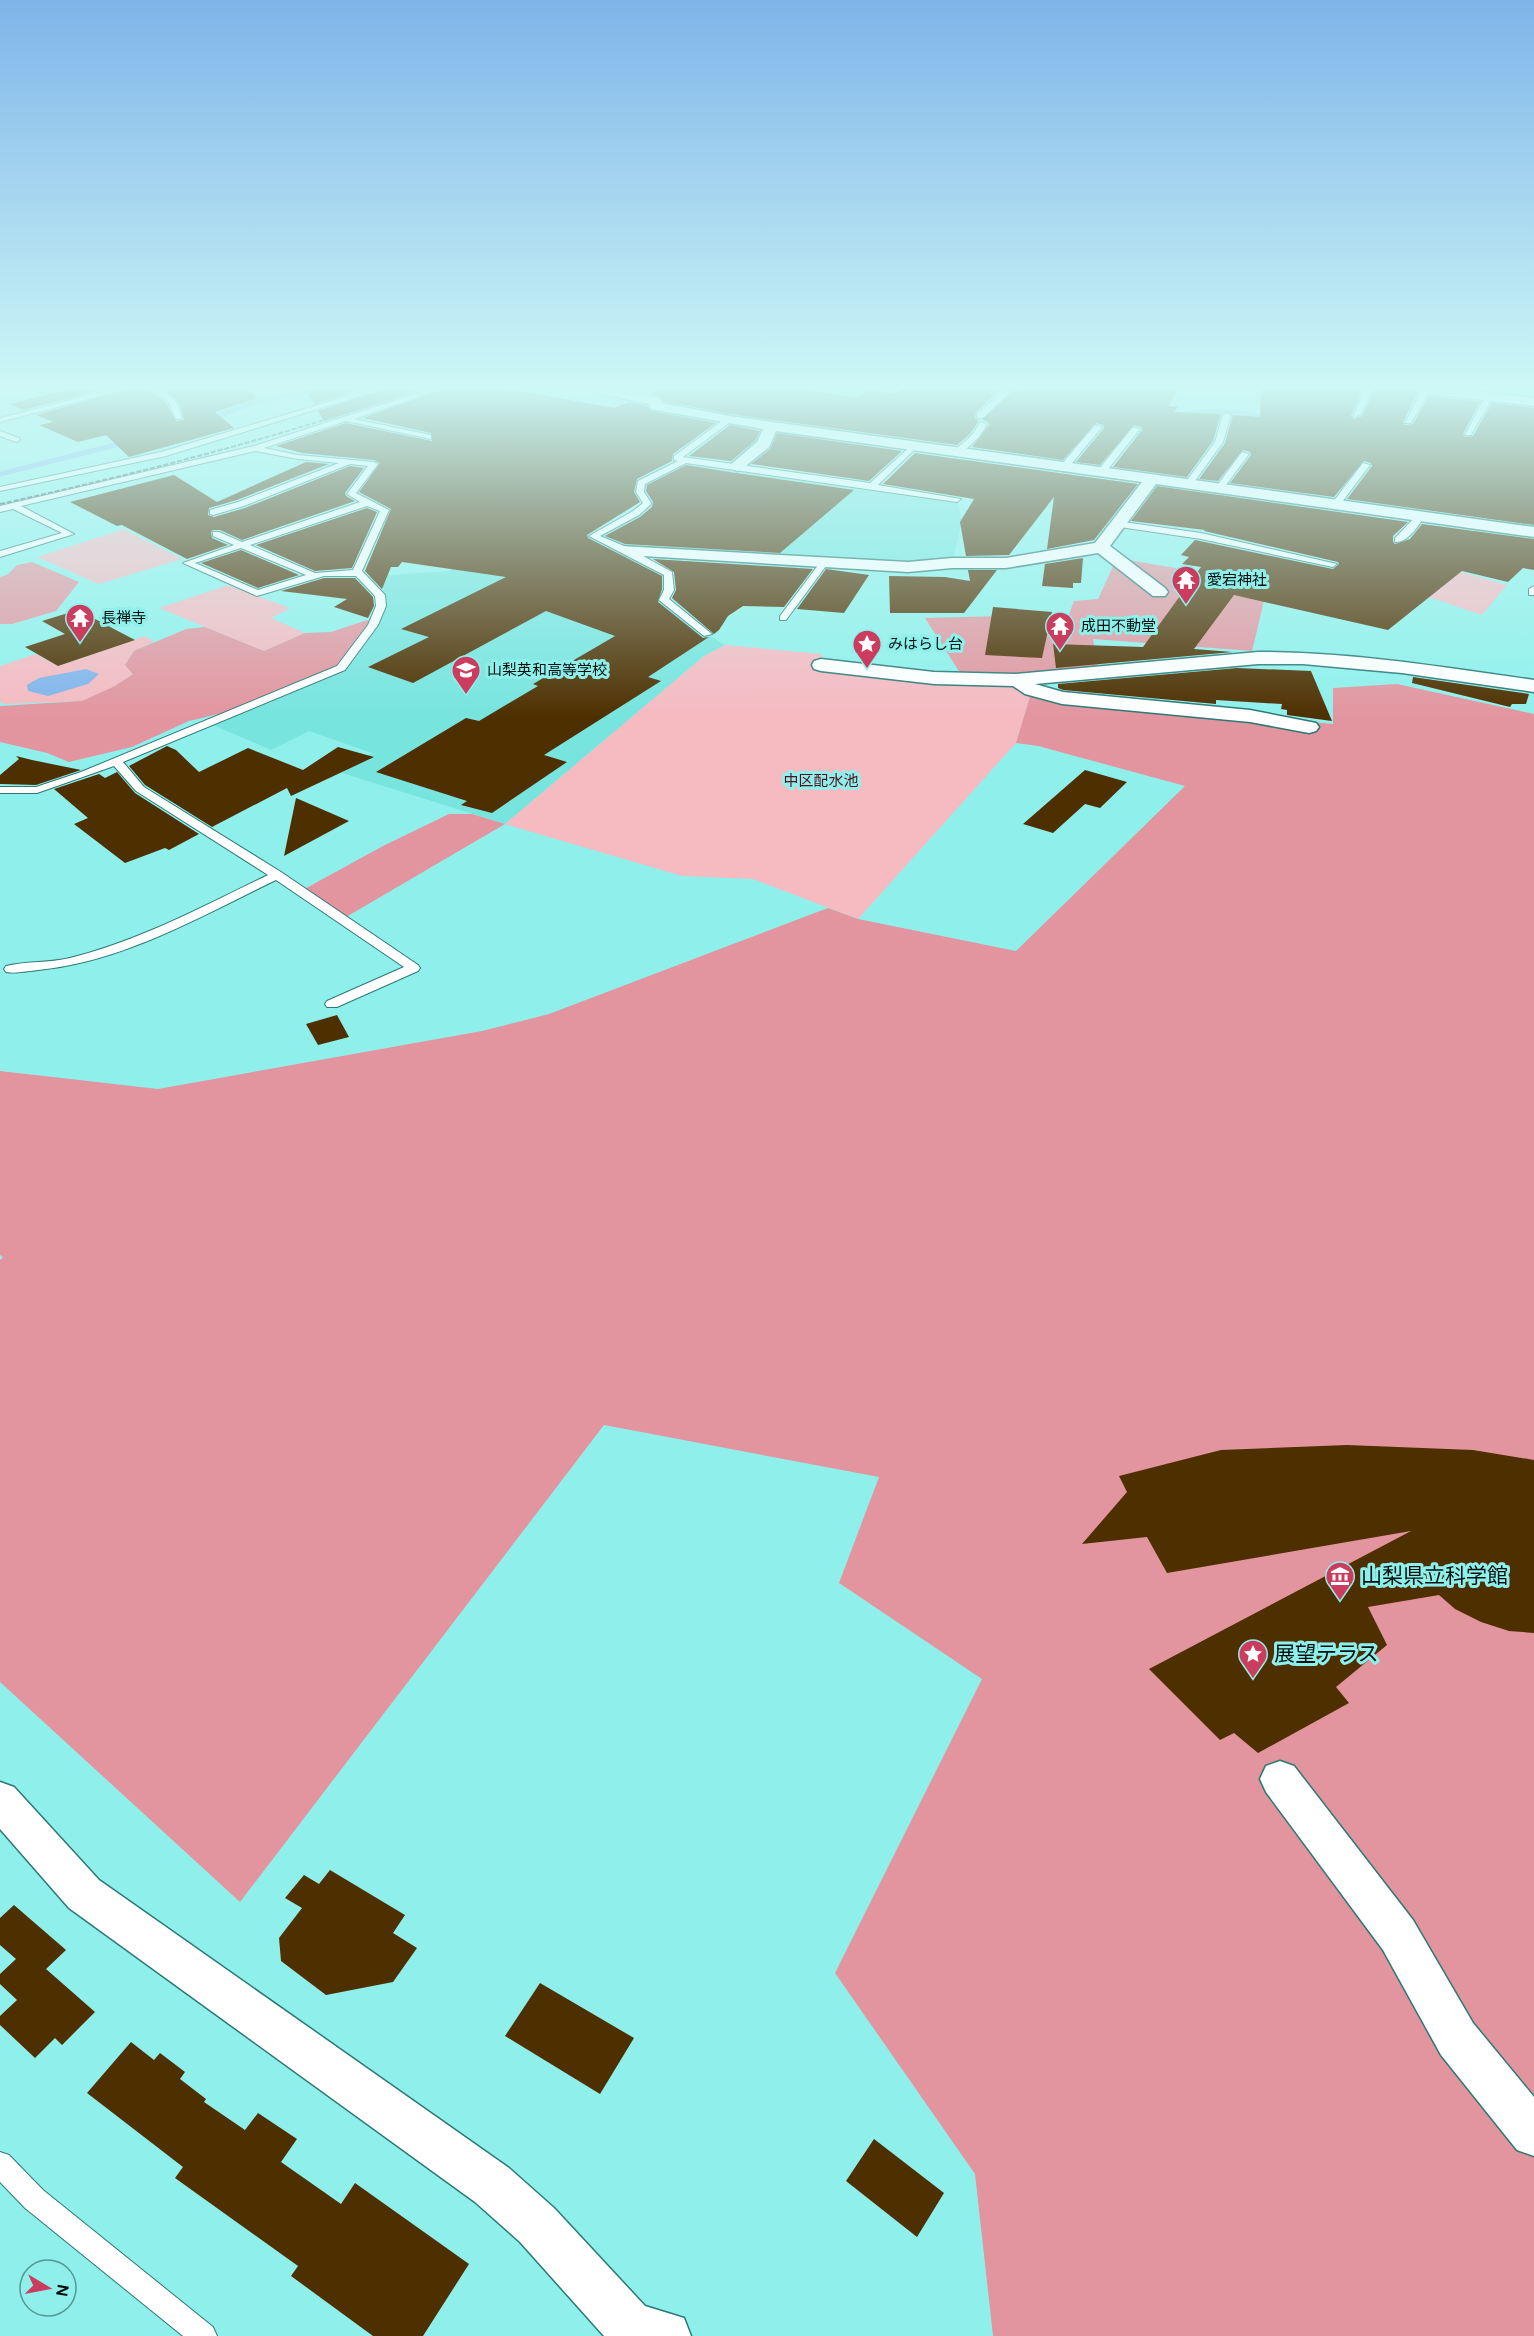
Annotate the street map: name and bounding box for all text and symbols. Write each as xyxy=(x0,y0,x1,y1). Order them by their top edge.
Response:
temple icon: 愛宕神社 xyxy=(1170,564,1202,606)
place label: 愛宕神社 xyxy=(1207,570,1267,590)
temple icon: 長禅寺 xyxy=(64,602,96,644)
place label: 長禅寺 xyxy=(101,608,146,628)
temple icon: 成田不動堂 xyxy=(1044,610,1076,652)
place label: 成田不動堂 xyxy=(1081,616,1156,636)
place icon: みはらし台 xyxy=(851,628,883,670)
place label: みはらし台 xyxy=(888,634,963,654)
school or university icon: 山梨英和高等学校 xyxy=(450,654,482,696)
place label: 山梨英和高等学校 xyxy=(487,660,607,680)
park label: 中区配水池 xyxy=(783,771,859,791)
museum icon: 山梨県立科学館 xyxy=(1324,1560,1356,1602)
place label: 山梨県立科学館 xyxy=(1361,1562,1508,1590)
place icon: 展望テラス xyxy=(1237,1638,1269,1680)
place label: 展望テラス xyxy=(1274,1640,1379,1668)
north arrow xyxy=(18,2258,78,2318)
text: N xyxy=(51,2283,74,2298)

